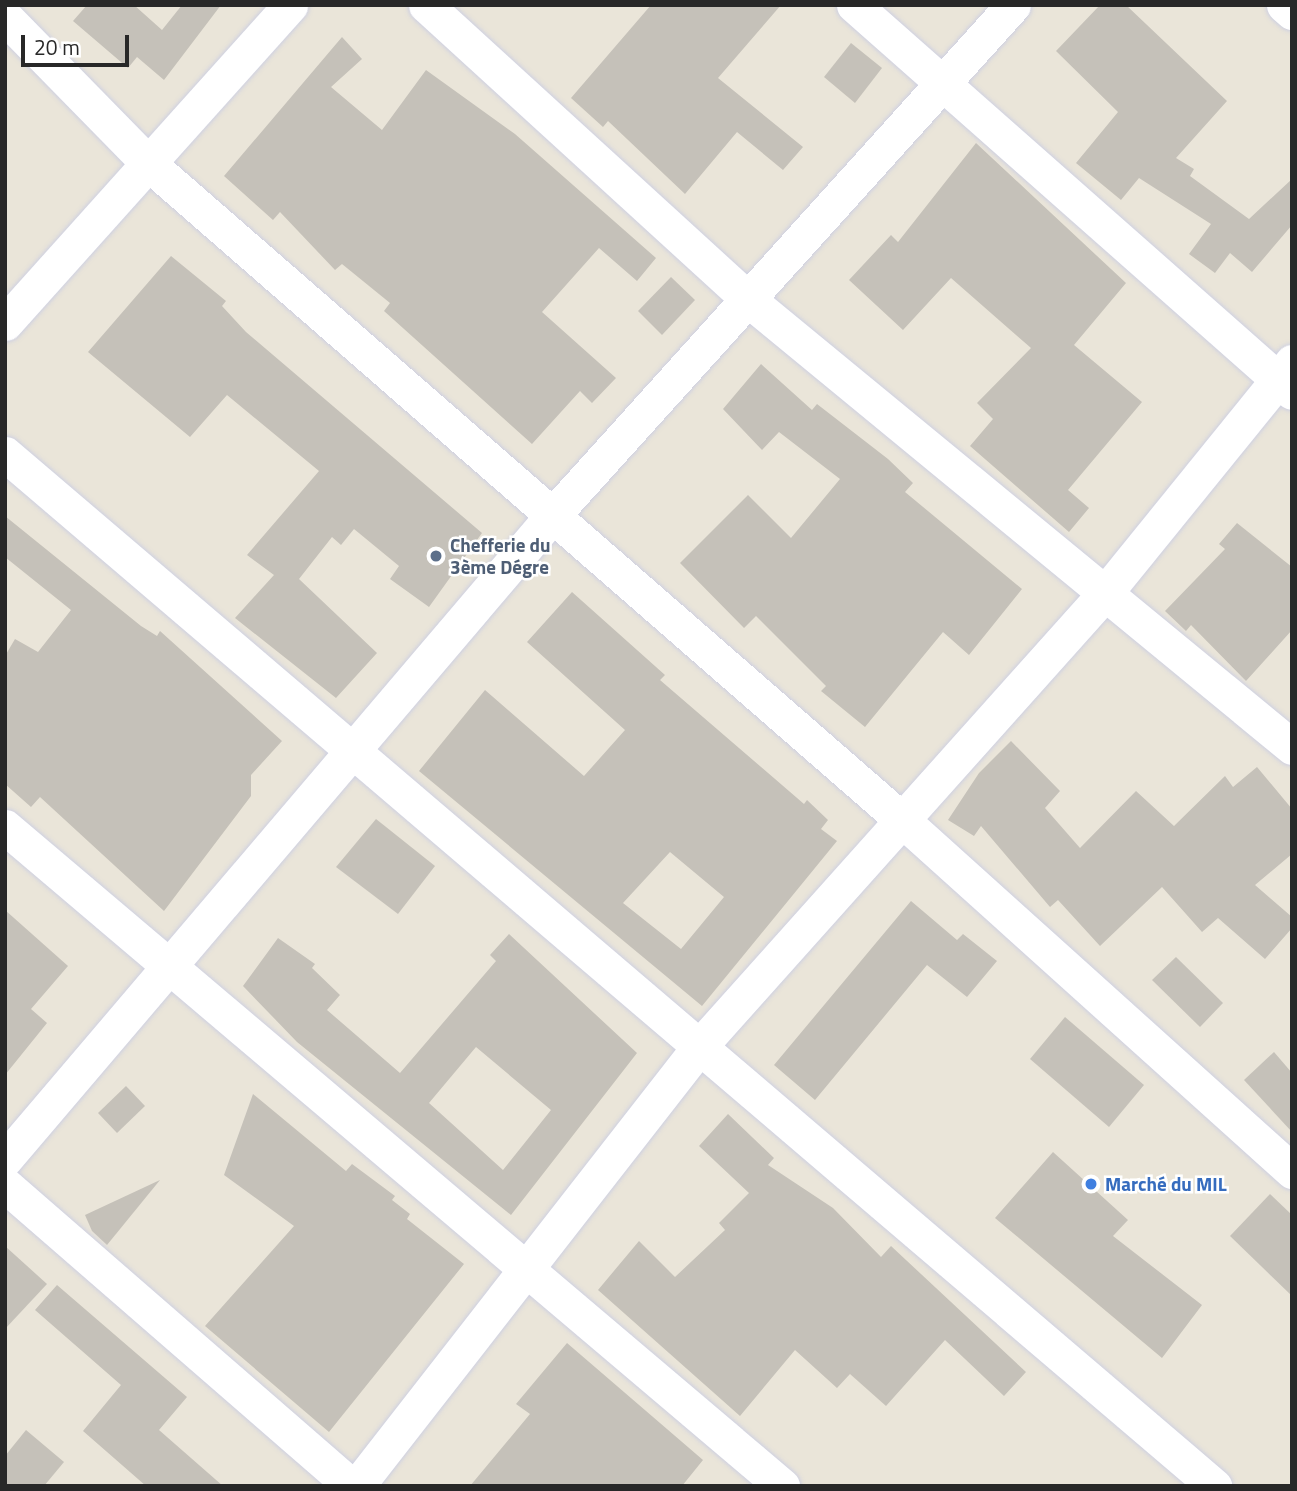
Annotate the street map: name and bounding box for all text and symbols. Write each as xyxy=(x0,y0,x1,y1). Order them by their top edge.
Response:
scale bar xyxy=(24,21,133,65)
text: 20 m xyxy=(34,31,80,63)
place label: Chefferie du 3ème Dégre xyxy=(450,534,550,578)
marker: Chefferie du 3ème Dégre xyxy=(428,548,444,564)
place label: Marché du MIL xyxy=(1105,1173,1227,1195)
marker: Marché du MIL xyxy=(1083,1176,1099,1192)

